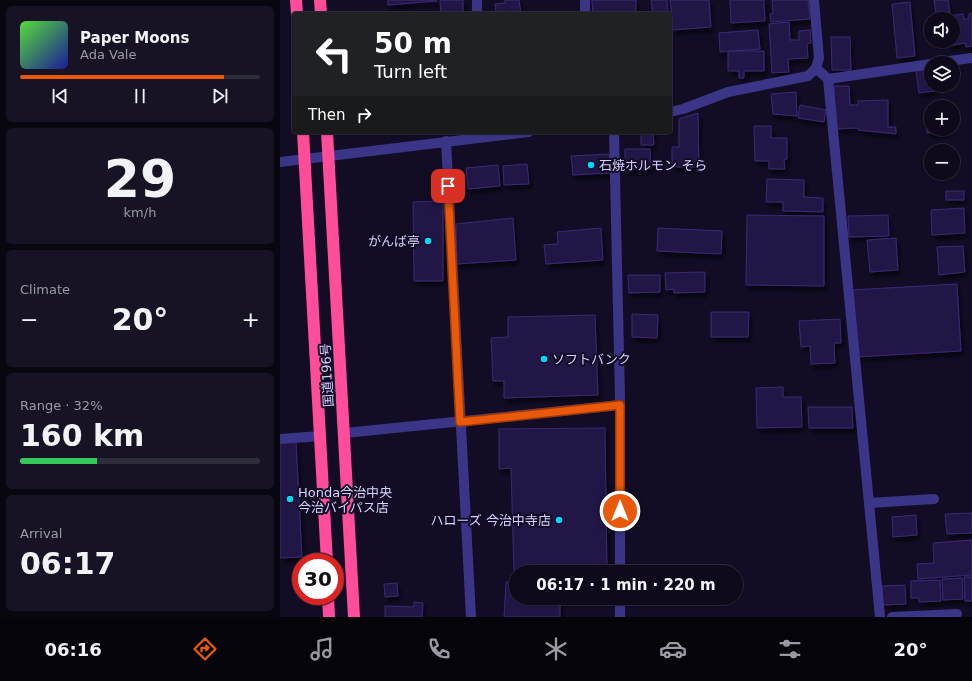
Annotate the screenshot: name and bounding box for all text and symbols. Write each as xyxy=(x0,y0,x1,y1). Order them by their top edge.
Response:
map controls xyxy=(924,12,960,180)
button: sound xyxy=(924,12,960,48)
text: 50 m xyxy=(374,27,452,60)
icon: left xyxy=(308,28,360,80)
text: Paper Moons xyxy=(80,29,189,47)
text: Ada Vale xyxy=(80,47,136,62)
button: layers xyxy=(924,56,960,92)
text: Turn left xyxy=(374,61,447,82)
icon: previous xyxy=(49,85,71,107)
icon: pause xyxy=(129,85,151,107)
icon: next xyxy=(209,85,231,107)
button: + xyxy=(924,100,960,136)
icon: right xyxy=(353,104,375,126)
text: Then xyxy=(308,106,345,124)
button: − xyxy=(924,144,960,180)
text: 29 xyxy=(104,149,176,209)
place label: 石焼ホルモン そら xyxy=(599,158,707,173)
marker: 石焼ホルモン そら xyxy=(586,160,596,170)
pin xyxy=(431,169,465,203)
icon: arrive xyxy=(437,175,459,197)
text: km/h xyxy=(124,205,156,220)
place label: がんば亭 xyxy=(368,234,420,249)
marker: がんば亭 xyxy=(423,236,433,246)
text: Climate xyxy=(20,282,70,297)
text: 20° xyxy=(112,302,168,337)
text: − xyxy=(20,307,38,332)
text: + xyxy=(242,307,260,332)
street label: 国道196号 xyxy=(318,343,336,407)
place label: ソフトバンク xyxy=(552,352,631,367)
marker: ソフトバンク xyxy=(539,354,549,364)
text: Range · 32% xyxy=(20,398,103,413)
text: 160 km xyxy=(20,418,144,453)
place label: Honda今治中央 今治バイパス店 xyxy=(298,485,392,515)
position arrow xyxy=(599,490,641,532)
marker: Honda今治中央 今治バイパス店 xyxy=(285,494,295,504)
place label: ハローズ 今治中寺店 xyxy=(431,513,551,528)
marker: ハローズ 今治中寺店 xyxy=(554,515,564,525)
text: Arrival xyxy=(20,526,62,541)
text: 06:17 xyxy=(20,546,116,581)
speed limit sign: 30 xyxy=(292,553,344,605)
text: 06:17 · 1 min · 220 m xyxy=(536,576,716,594)
icon: directions xyxy=(191,635,219,663)
icon: music xyxy=(308,635,336,663)
icon: phone xyxy=(425,635,453,663)
icon: climate xyxy=(542,635,570,663)
icon: car xyxy=(659,635,687,663)
icon: filters xyxy=(776,635,804,663)
text: 06:16 xyxy=(45,639,102,660)
text: 20° xyxy=(893,639,927,660)

